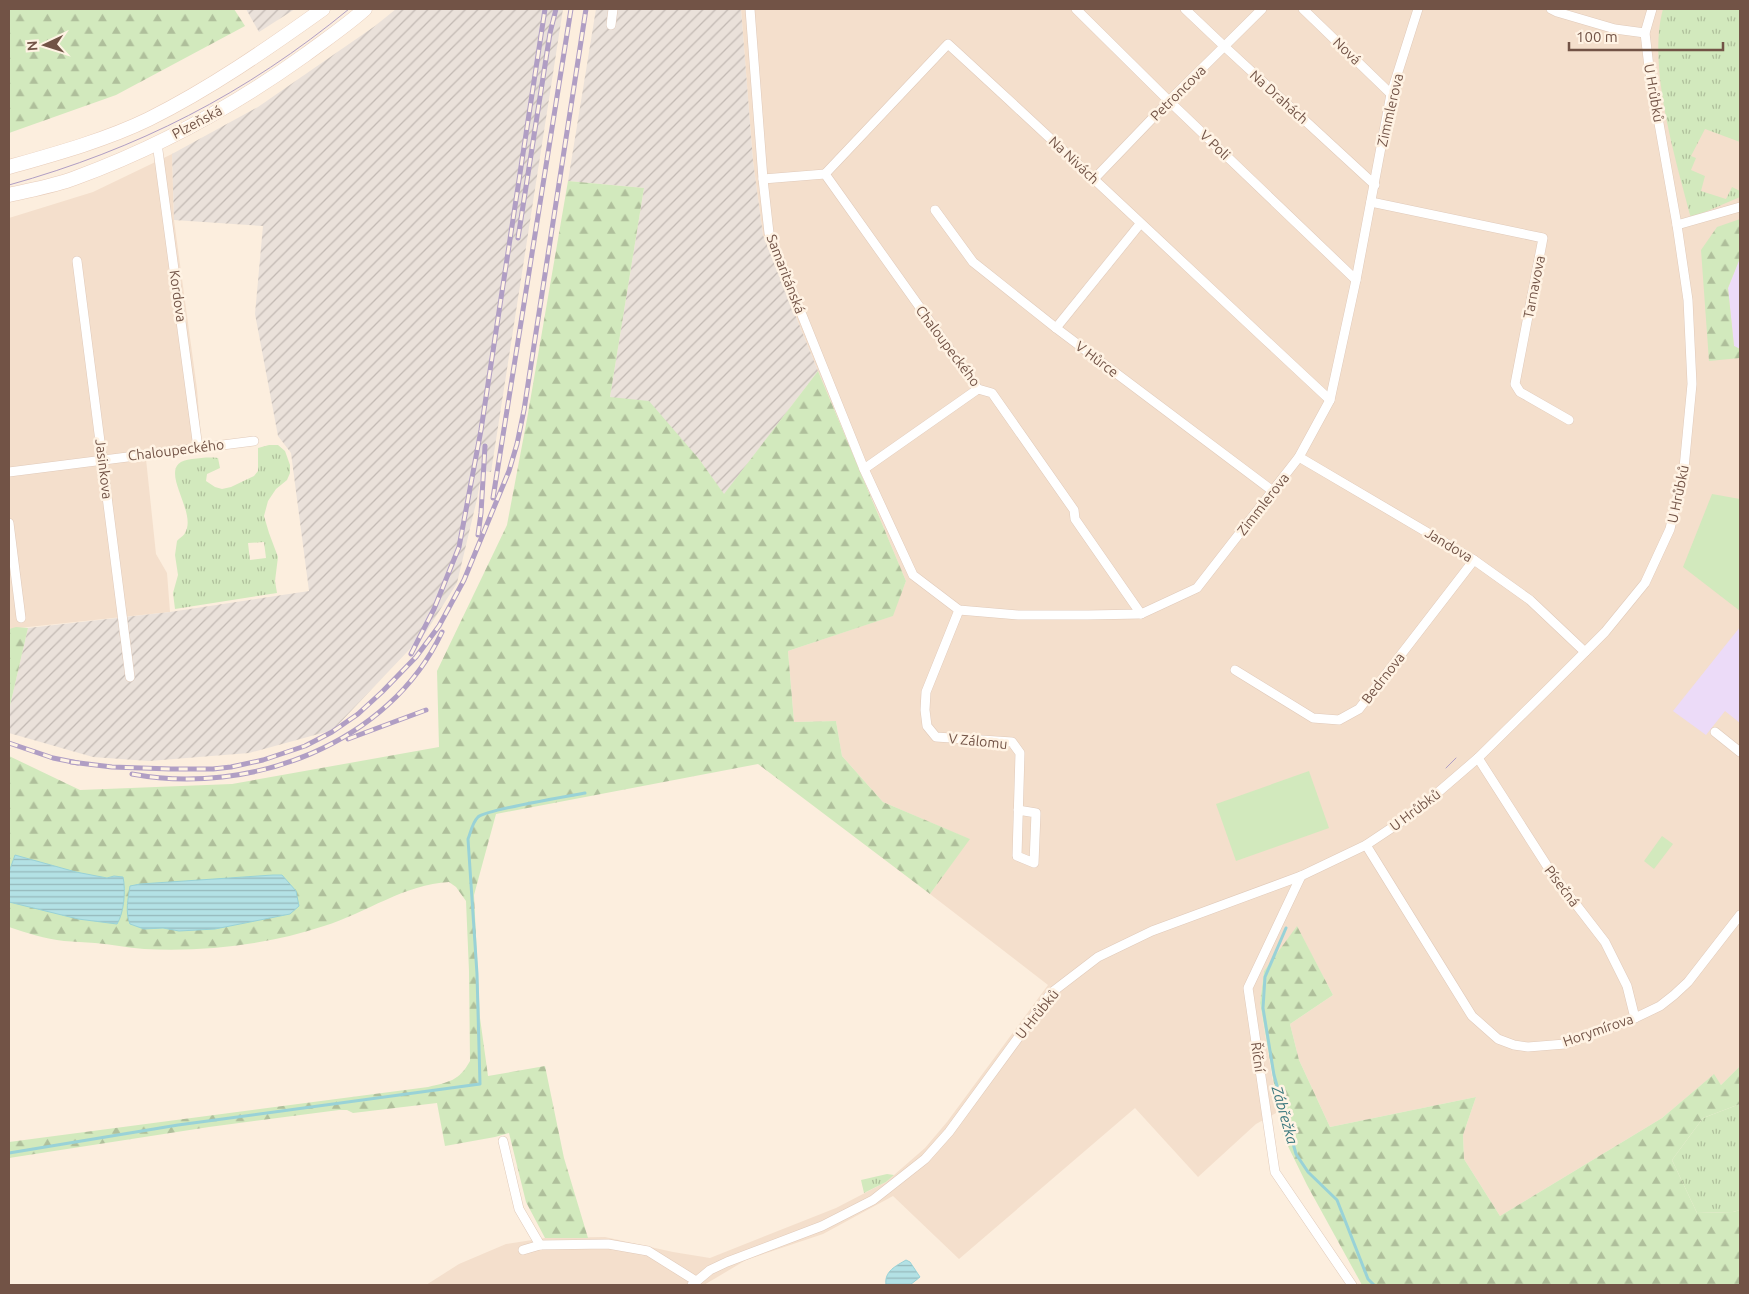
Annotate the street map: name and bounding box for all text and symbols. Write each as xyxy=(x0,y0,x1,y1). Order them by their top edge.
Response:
north arrow xyxy=(20,20,70,70)
scale bar xyxy=(1569,20,1723,52)
text: 100 m xyxy=(1576,28,1618,45)
street label: Nová xyxy=(1330,34,1364,68)
text: N xyxy=(24,40,40,52)
street label: Petroncova xyxy=(1147,62,1209,124)
street label: U Hrůbků xyxy=(1641,63,1667,123)
street label: Na Drahách xyxy=(1247,67,1311,127)
street label: Zimmlerova xyxy=(1374,72,1406,148)
street label: Plzeňská xyxy=(169,102,225,142)
street label: V Poli xyxy=(1197,127,1233,163)
street label: Na Nivách xyxy=(1046,133,1102,187)
street label: Samaritánská xyxy=(764,232,808,316)
street label: Tarnavova xyxy=(1520,254,1548,320)
street label: Kordova xyxy=(166,269,190,323)
street label: Chaloupeckého xyxy=(912,303,984,389)
street label: V Hůrce xyxy=(1072,338,1122,380)
street label: Chaloupeckého xyxy=(127,436,225,464)
street label: Jasinkova xyxy=(92,438,116,500)
street label: U Hrůbků xyxy=(1664,463,1692,525)
street label: Zimmlerova xyxy=(1234,470,1292,538)
street label: Jandova xyxy=(1422,525,1476,565)
street label: Bedrnova xyxy=(1358,649,1408,707)
street label: V Zálomu xyxy=(948,730,1008,752)
street label: U Hrůbků xyxy=(1387,786,1443,834)
street label: Písečná xyxy=(1541,862,1583,910)
street label: U Hrůbků xyxy=(1012,986,1062,1042)
street label: Horymírova xyxy=(1561,1011,1635,1049)
street label: Říční xyxy=(1248,1041,1269,1074)
water label: Zábřežka xyxy=(1268,1083,1301,1146)

